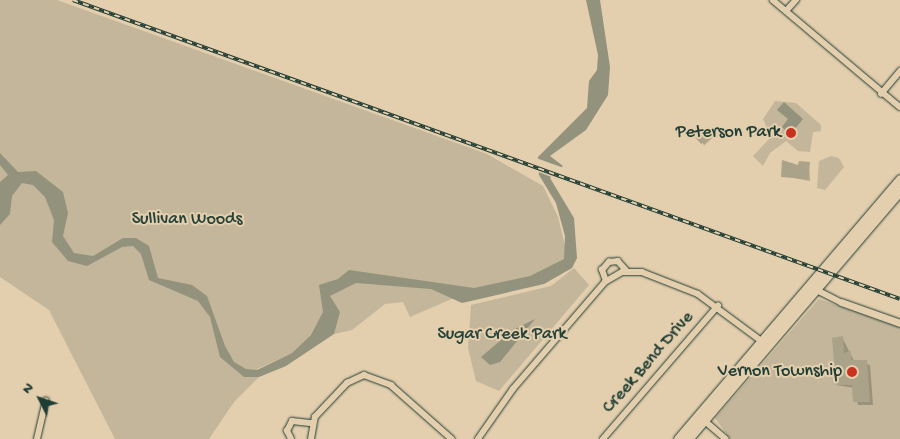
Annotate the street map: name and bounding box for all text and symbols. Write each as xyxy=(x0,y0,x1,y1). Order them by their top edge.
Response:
place label: Peterson Park xyxy=(676,122,781,144)
marker: Peterson Park xyxy=(785,127,797,139)
park label: Sullivan Woods xyxy=(132,209,242,231)
street label: Creek Bend Drive xyxy=(599,308,699,418)
park label: Sugar Creek Park xyxy=(438,324,566,346)
place label: Vernon Township xyxy=(718,361,842,383)
marker: Vernon Township xyxy=(846,366,858,378)
north arrow xyxy=(15,374,65,424)
text: N xyxy=(19,380,38,398)

